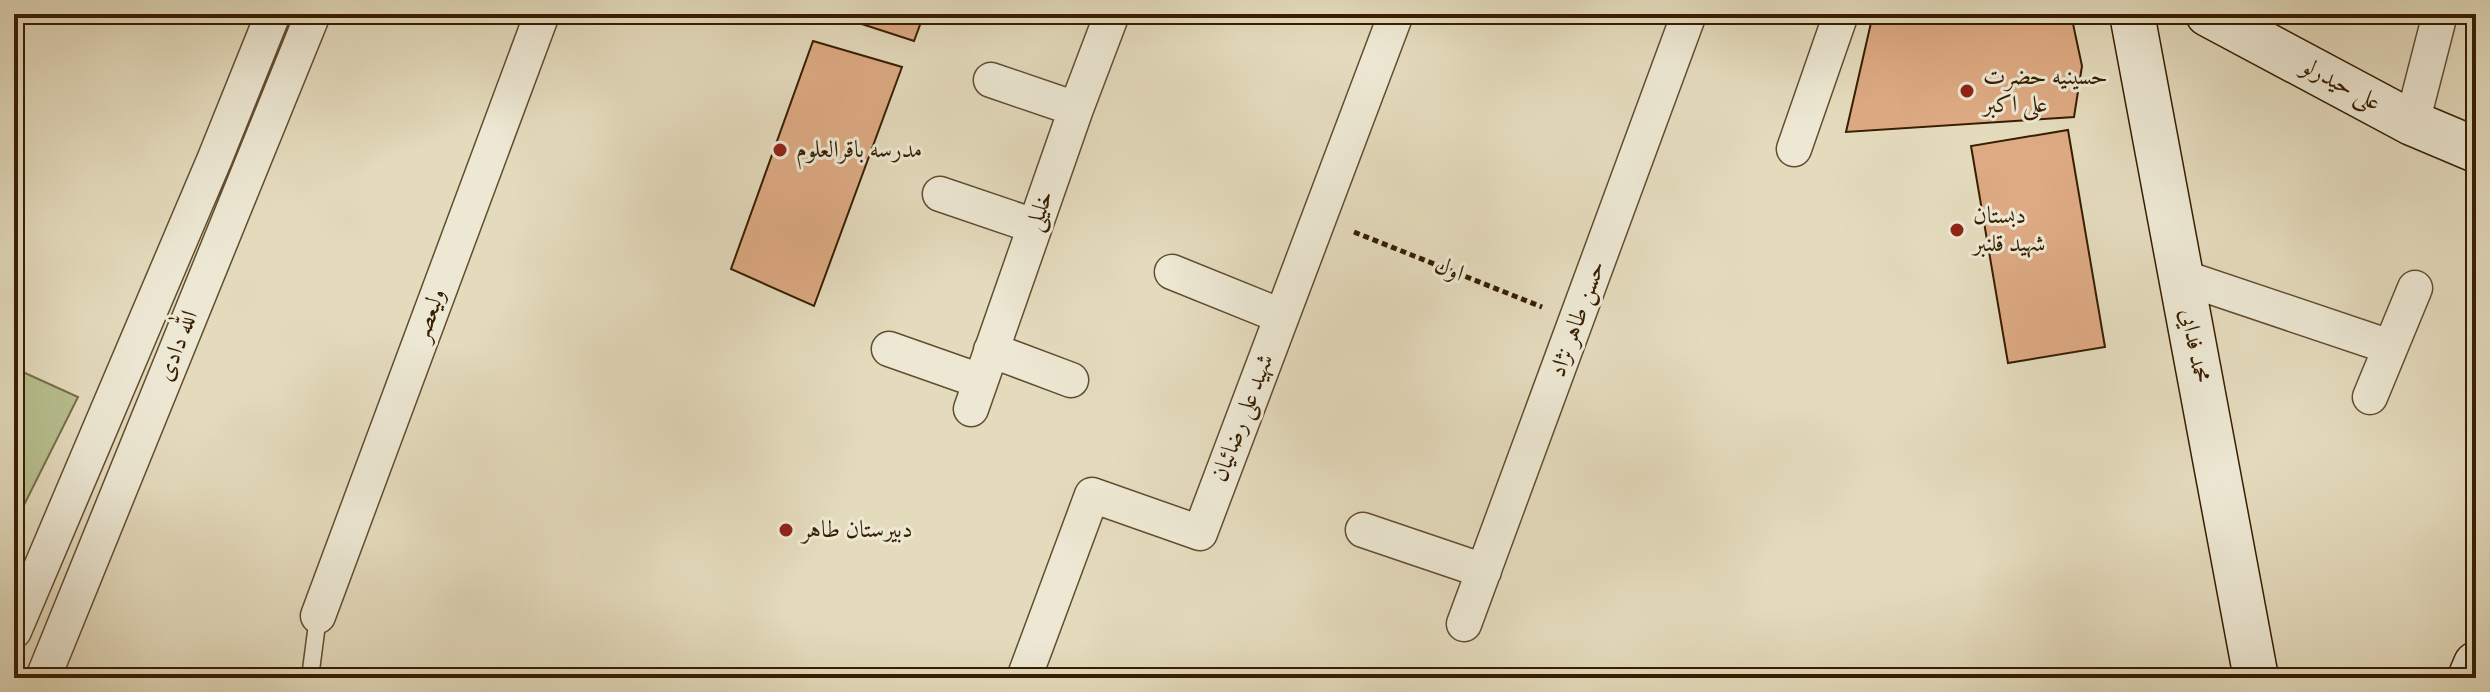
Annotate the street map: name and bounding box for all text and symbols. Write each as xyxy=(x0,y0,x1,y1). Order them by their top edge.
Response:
street label: علی حیدرلو xyxy=(2294,50,2386,119)
place label: حسینیه حضرت علی اکبر xyxy=(1980,62,2108,121)
marker: حسینیه حضرت علی اکبر xyxy=(1958,82,1976,100)
place label: مدرسه باقرالعلوم xyxy=(796,135,922,170)
marker: مدرسه باقرالعلوم xyxy=(771,141,789,159)
street label: خلیلی xyxy=(1019,187,1061,235)
place label: دبستان شهید قلنبر xyxy=(1970,201,2046,260)
marker: دبستان شهید قلنبر xyxy=(1948,221,1966,239)
street label: اول xyxy=(1430,250,1468,290)
street label: حسن طاهر نژاد xyxy=(1543,256,1613,382)
street label: ولیعصر xyxy=(405,284,454,348)
street label: الله دادی xyxy=(145,304,206,386)
street label: محمد فدایی xyxy=(2172,306,2216,386)
street label: شهید علی رضائیان xyxy=(1204,350,1282,486)
place label: دبیرستان طاهر xyxy=(799,515,913,546)
marker: دبیرستان طاهر xyxy=(777,521,795,539)

